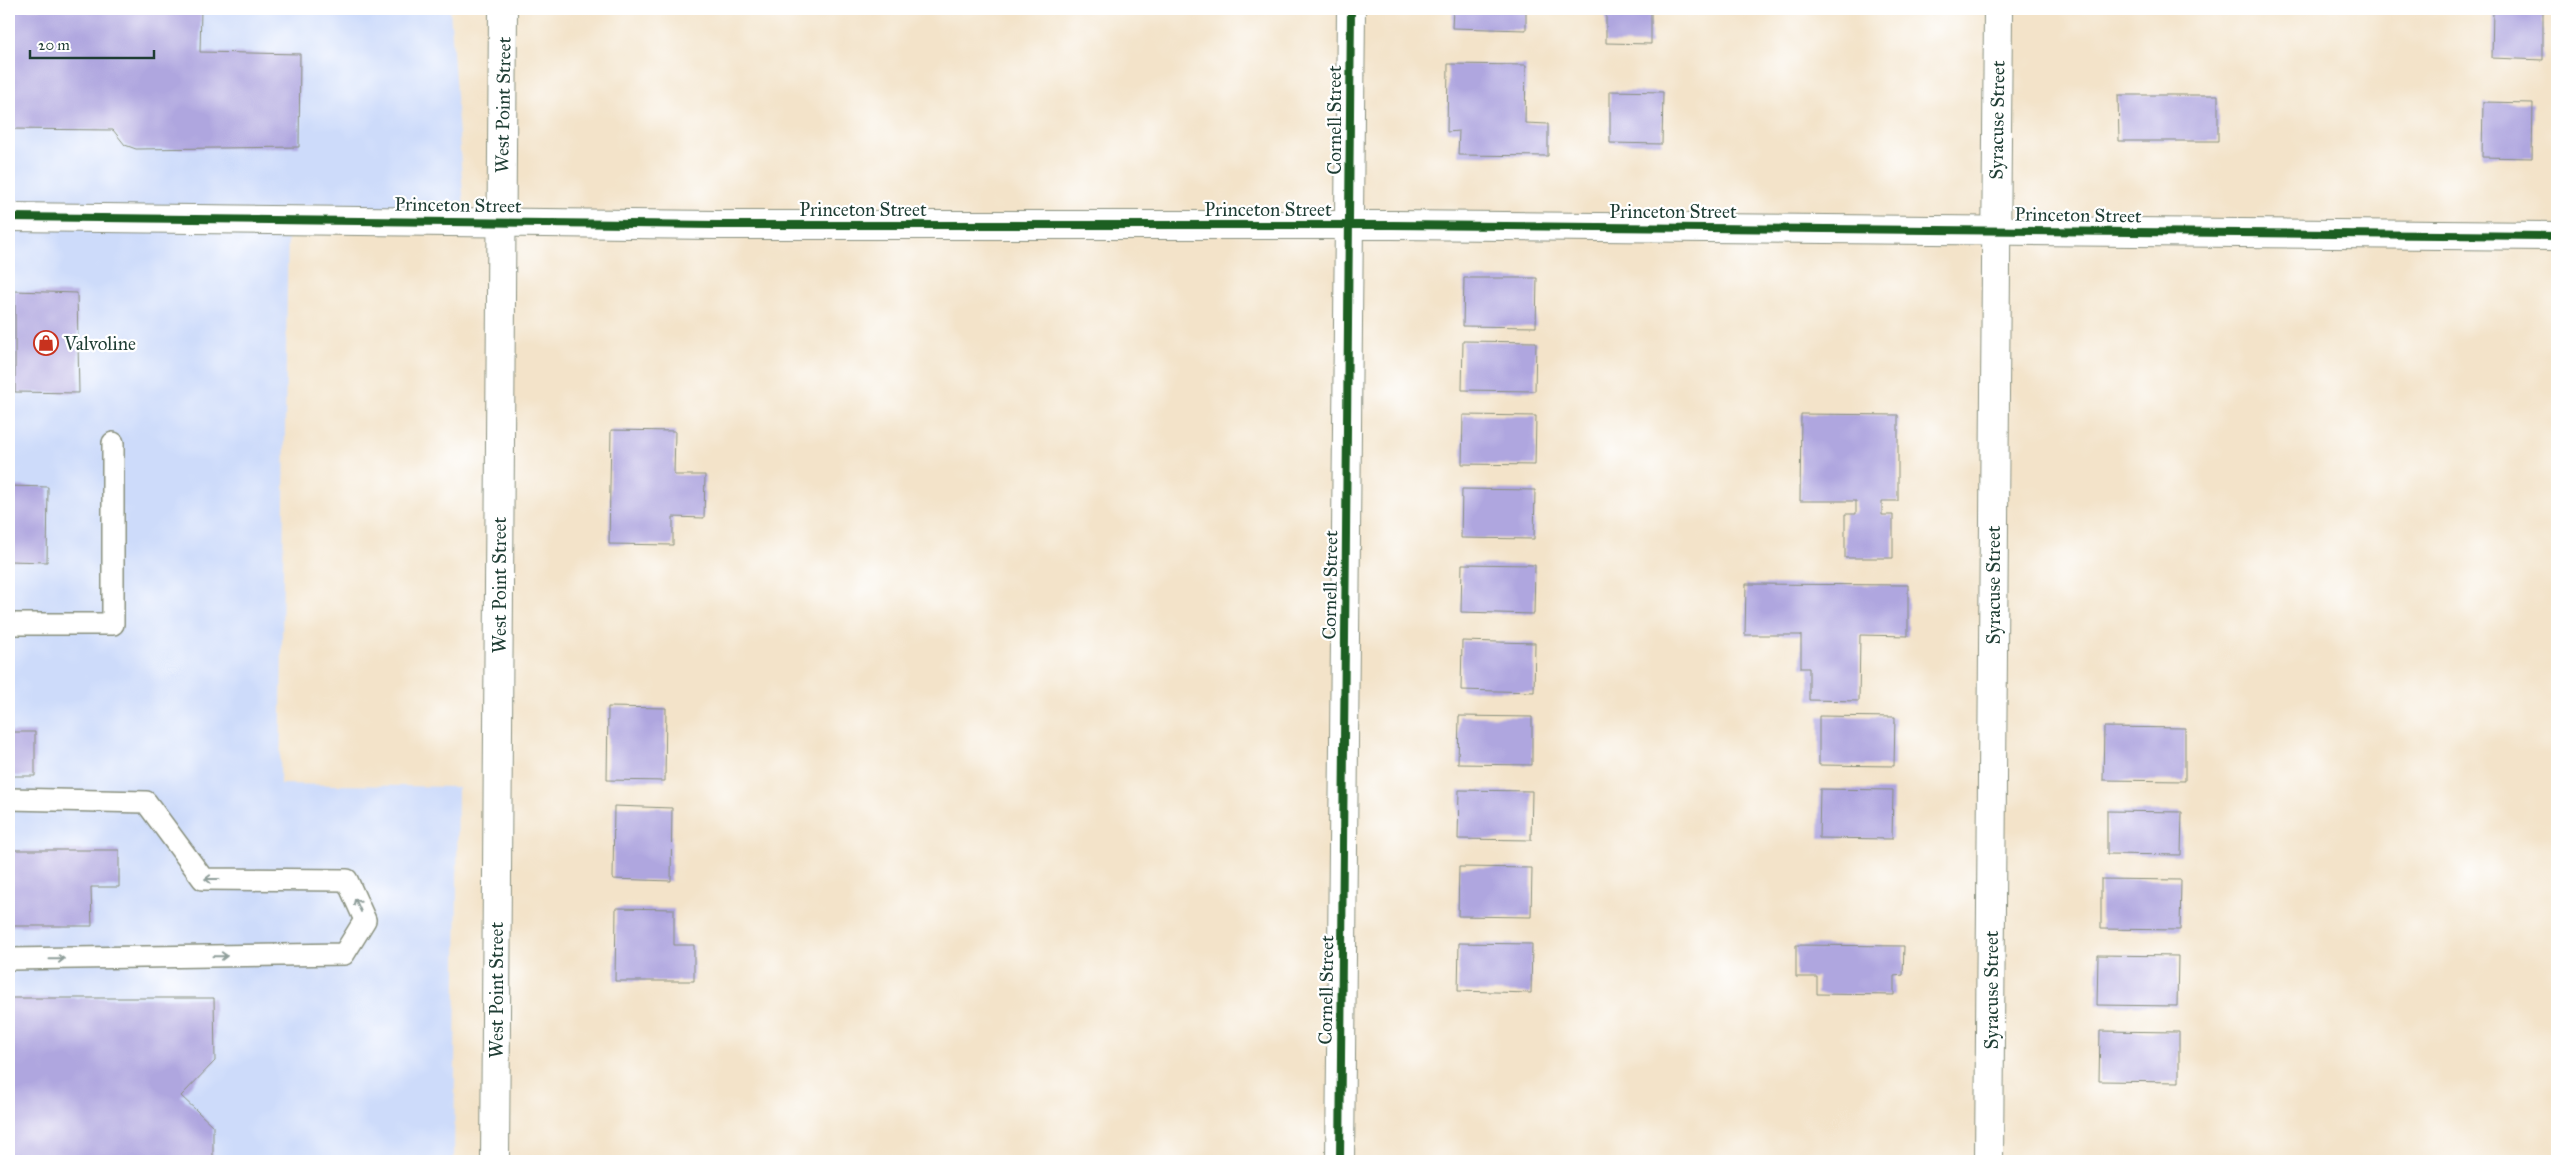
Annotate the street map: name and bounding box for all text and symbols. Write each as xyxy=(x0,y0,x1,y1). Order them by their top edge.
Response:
scale bar xyxy=(30,28,154,60)
text: 20 m xyxy=(38,36,70,54)
street label: West Point Street xyxy=(490,36,516,173)
street label: Syracuse Street xyxy=(1984,60,2010,180)
street label: Cornell Street xyxy=(1323,65,1346,175)
street label: Princeton Street xyxy=(394,192,522,218)
street label: Princeton Street xyxy=(799,198,927,221)
street label: Princeton Street xyxy=(1204,198,1332,221)
street label: Princeton Street xyxy=(1609,200,1737,223)
street label: Princeton Street xyxy=(2014,202,2142,228)
shop icon: Valvoline xyxy=(33,330,59,356)
place label: Valvoline xyxy=(63,332,136,355)
street label: West Point Street xyxy=(488,516,511,653)
street label: Syracuse Street xyxy=(1982,525,2005,645)
street label: Cornell Street xyxy=(1318,530,1342,640)
one-way arrow xyxy=(204,874,220,884)
one-way arrow xyxy=(352,898,362,913)
street label: West Point Street xyxy=(485,921,508,1058)
street label: Syracuse Street xyxy=(1980,930,2003,1050)
street label: Cornell Street xyxy=(1314,935,1338,1045)
one-way arrow xyxy=(212,951,228,961)
one-way arrow xyxy=(49,954,65,963)

